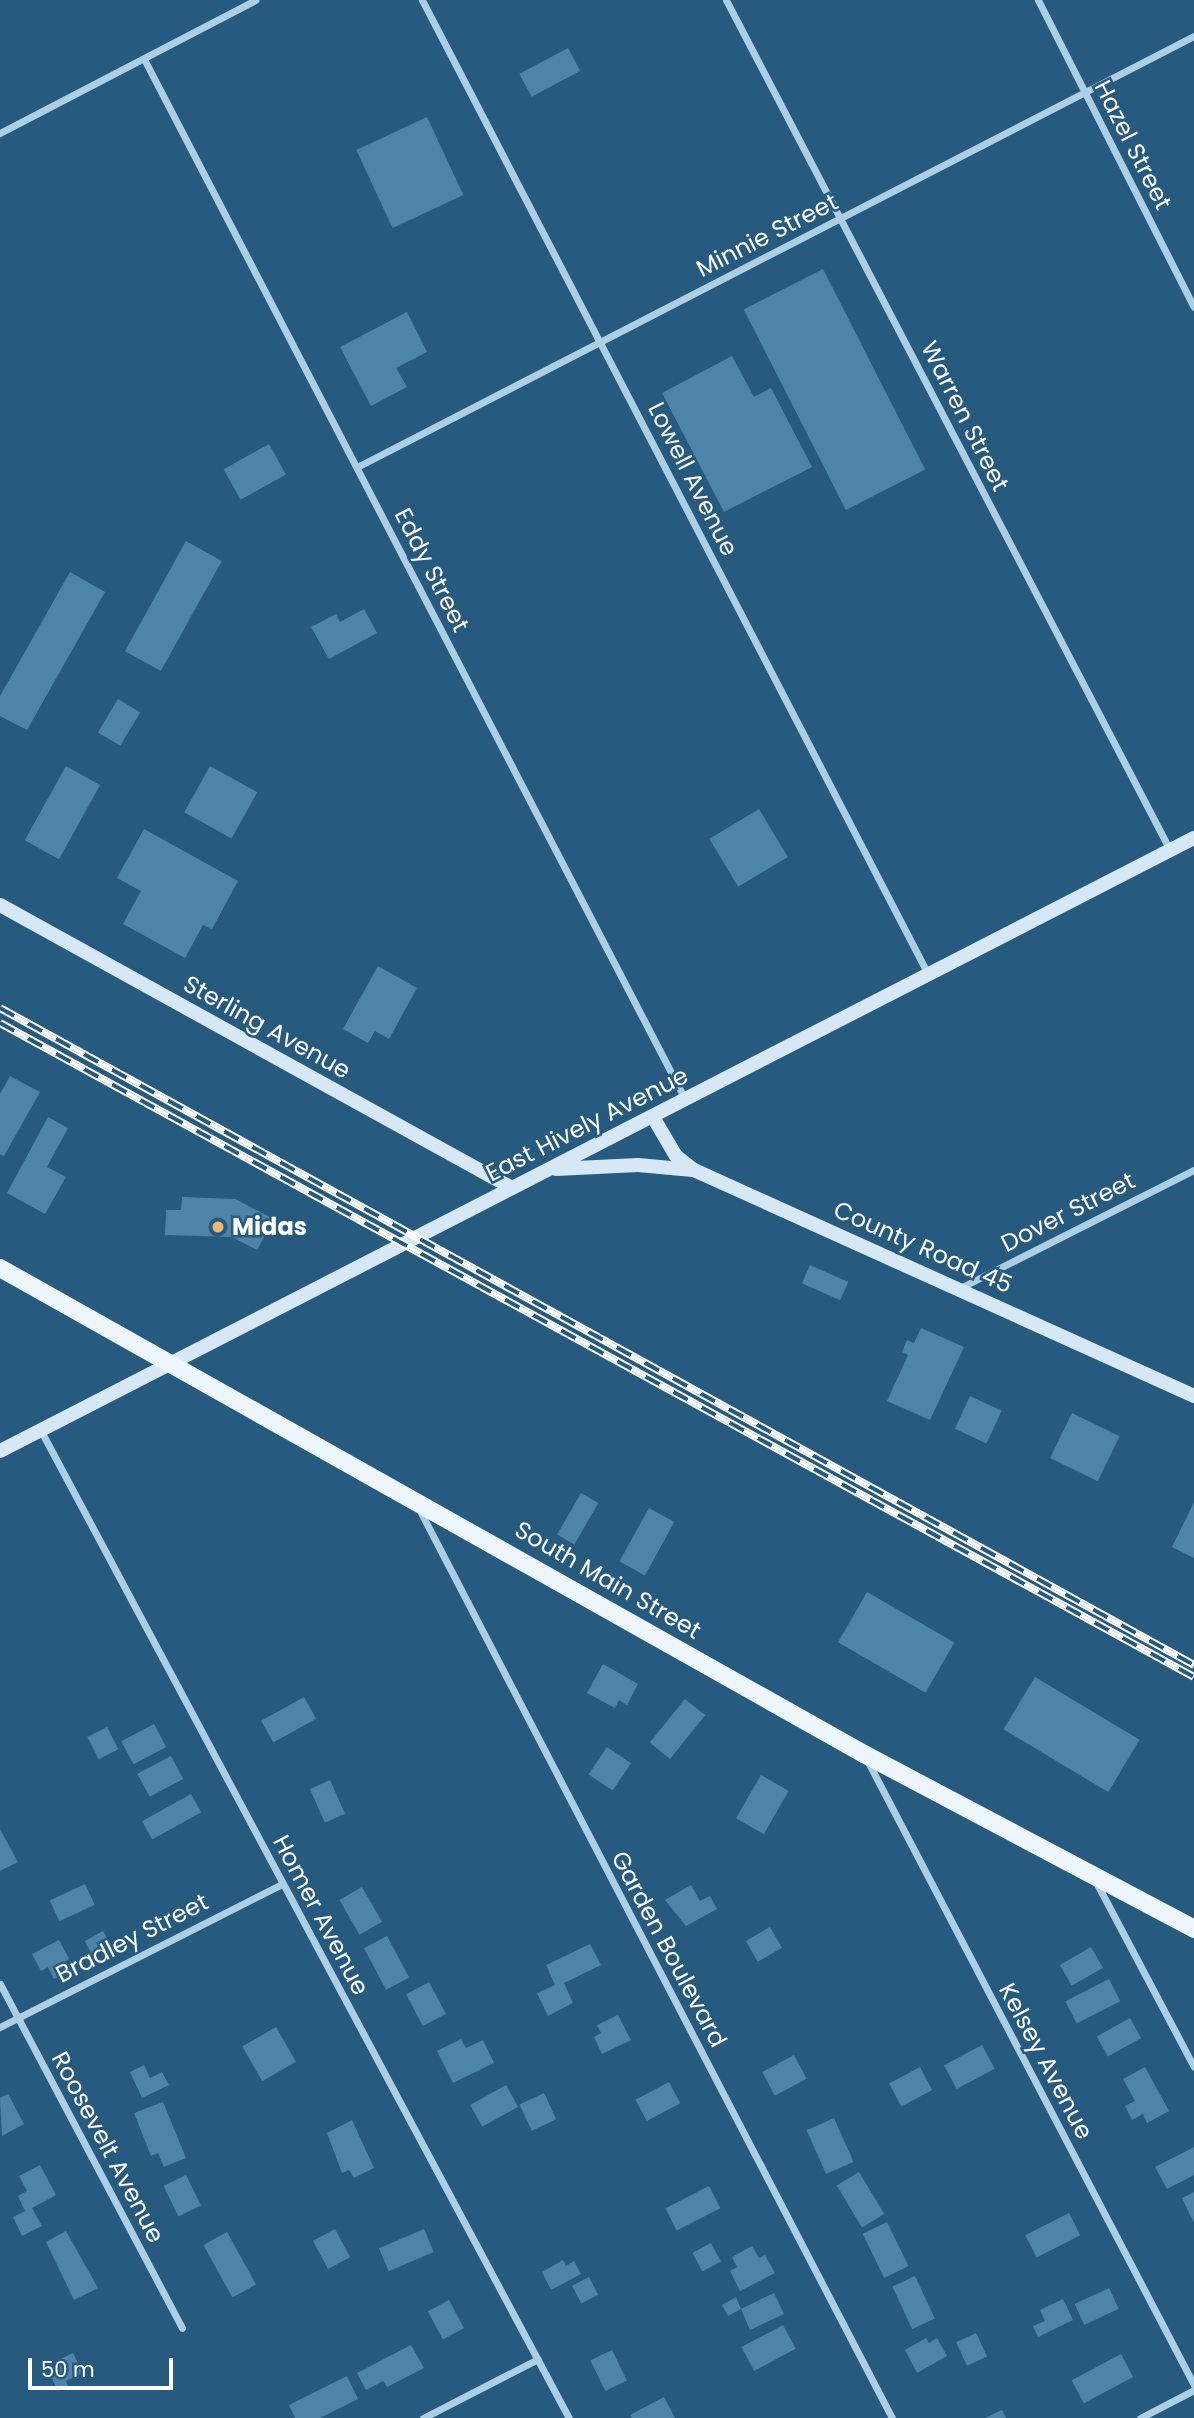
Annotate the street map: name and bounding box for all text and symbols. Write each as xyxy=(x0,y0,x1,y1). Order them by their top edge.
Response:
street label: Hazel Street xyxy=(1088,76,1178,214)
street label: Minnie Street xyxy=(692,187,842,283)
street label: Warren Street xyxy=(915,336,1015,496)
street label: Lowell Avenue xyxy=(642,397,744,561)
street label: Eddy Street xyxy=(389,503,475,637)
street label: Sterling Avenue xyxy=(178,969,356,1085)
street label: East Hively Avenue xyxy=(481,1061,693,1187)
street label: Dover Street xyxy=(996,1166,1140,1258)
street label: County Road 45 xyxy=(829,1195,1017,1299)
place label: Midas xyxy=(232,1213,307,1241)
marker: Midas xyxy=(210,1219,226,1235)
street label: South Main Street xyxy=(510,1515,706,1645)
street label: Homer Avenue xyxy=(267,1830,375,2000)
street label: Garden Boulevard xyxy=(605,1846,733,2052)
street label: Bradley Street xyxy=(51,1887,213,1989)
street label: Kelsey Avenue xyxy=(993,1978,1099,2144)
street label: Roosevelt Avenue xyxy=(45,2047,171,2247)
scale bar xyxy=(32,2344,177,2388)
text: 50 m xyxy=(41,2355,95,2384)

